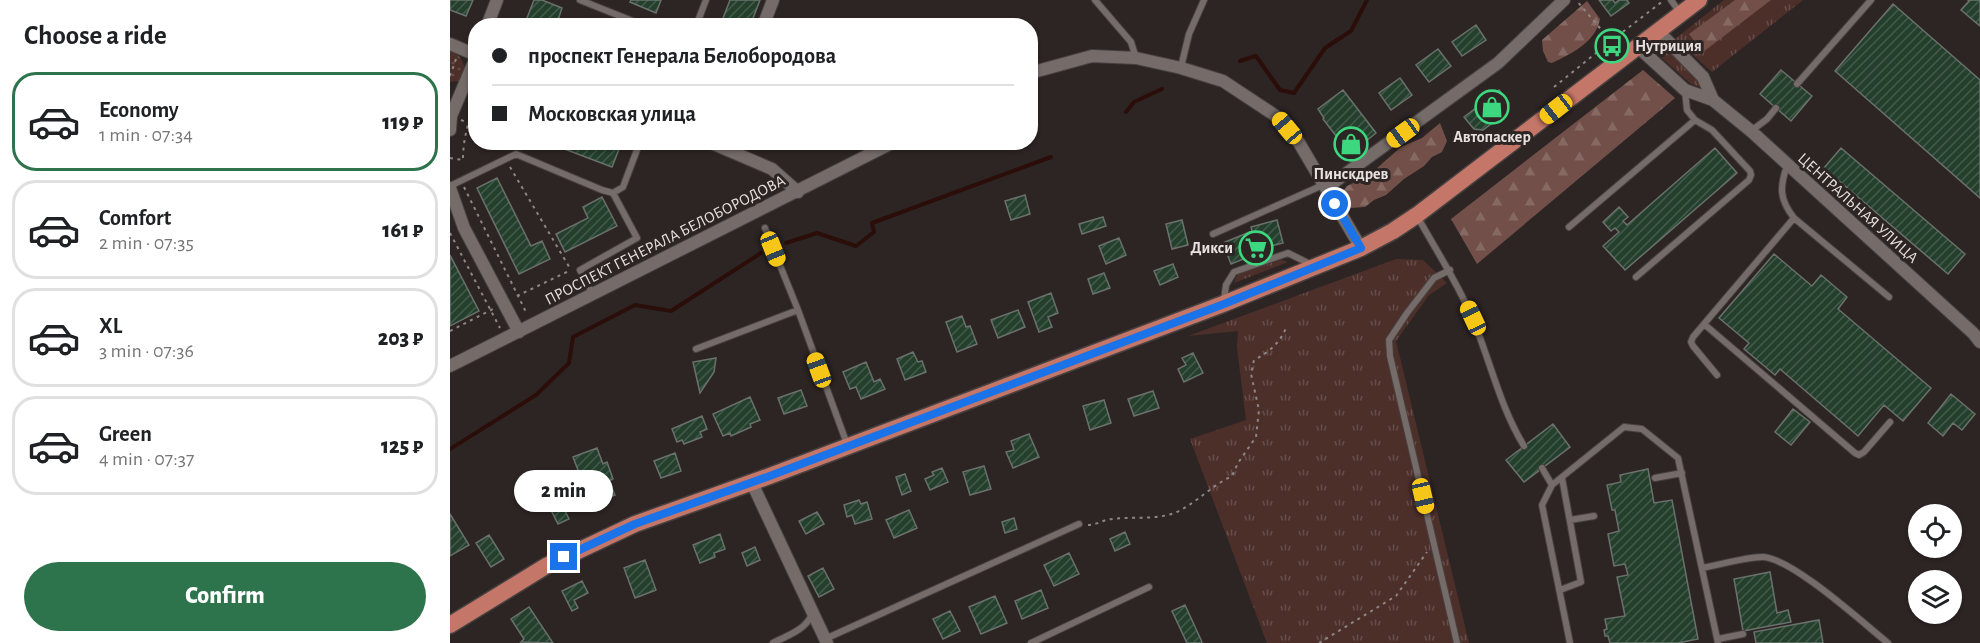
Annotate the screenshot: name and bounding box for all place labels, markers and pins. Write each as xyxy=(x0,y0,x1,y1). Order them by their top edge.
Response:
bus stop icon: Нутриция xyxy=(1594,28,1630,64)
place label: Нутриция xyxy=(1635,38,1702,55)
shop icon: Автопаскер xyxy=(1474,89,1510,125)
shop icon: Пинскдрев xyxy=(1333,126,1369,162)
place label: Автопаскер xyxy=(1453,129,1531,145)
place label: Пинскдрев xyxy=(1314,166,1389,182)
supermarket icon: Дикси xyxy=(1238,230,1274,266)
place label: Дикси xyxy=(1191,240,1233,256)

